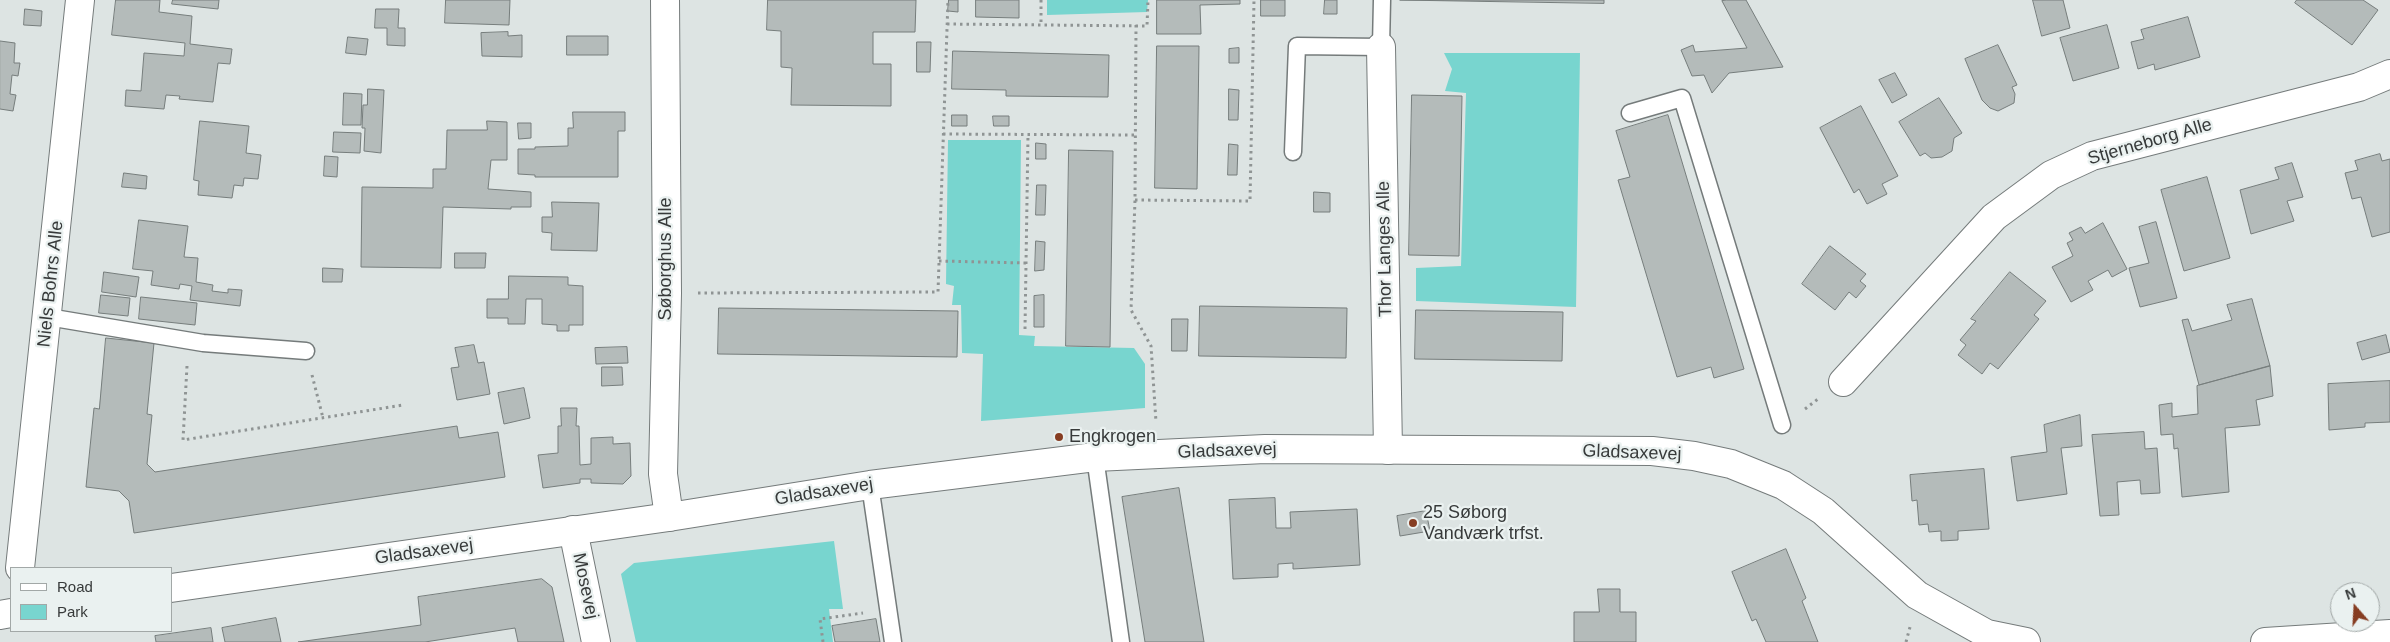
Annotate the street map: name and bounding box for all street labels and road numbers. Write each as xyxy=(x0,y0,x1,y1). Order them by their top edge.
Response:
street label: Stjerneborg Alle xyxy=(2085,114,2215,170)
street label: Thor Langes Alle xyxy=(1373,181,1397,317)
street label: Søborghus Alle xyxy=(655,197,677,321)
street label: Niels Bohrs Alle xyxy=(34,220,68,348)
street label: Gladsaxevej xyxy=(1177,438,1277,464)
street label: Gladsaxevej xyxy=(1582,440,1682,466)
street label: Gladsaxevej xyxy=(773,474,875,510)
street label: Gladsaxevej xyxy=(373,534,475,570)
street label: Mosevej xyxy=(567,551,603,621)

